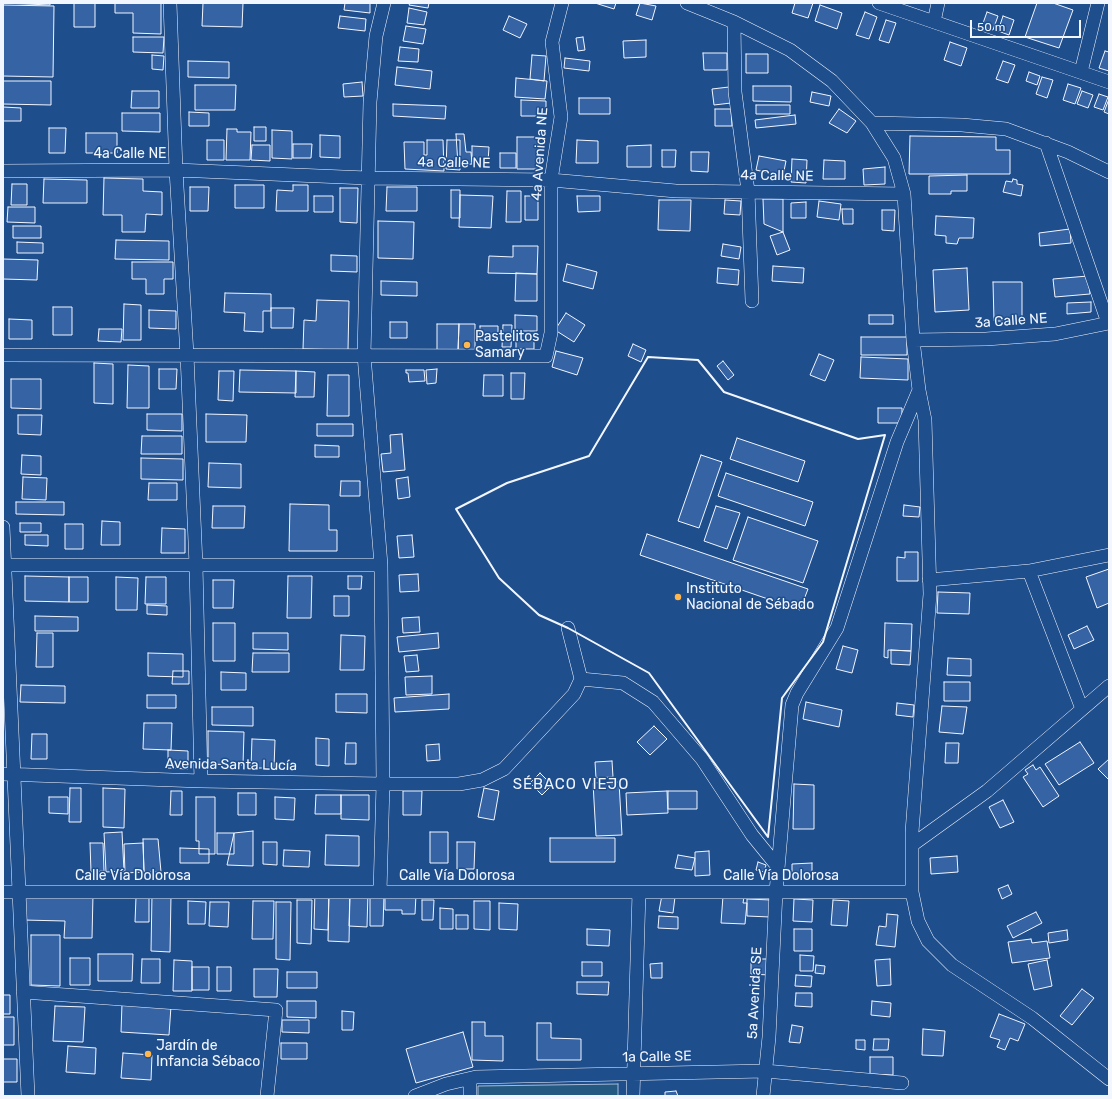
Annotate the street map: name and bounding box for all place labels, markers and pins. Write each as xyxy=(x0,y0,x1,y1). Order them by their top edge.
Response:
place label: Pastelitos Samary xyxy=(475,329,539,362)
marker: Pastelitos Samary xyxy=(462,340,472,350)
place label: Instituto Nacional de Sébado xyxy=(686,581,814,614)
marker: Instituto Nacional de Sébado xyxy=(673,592,683,602)
place label: Jardín de Infancia Sébaco xyxy=(156,1038,260,1070)
marker: Jardín de Infancia Sébaco xyxy=(143,1049,153,1059)

